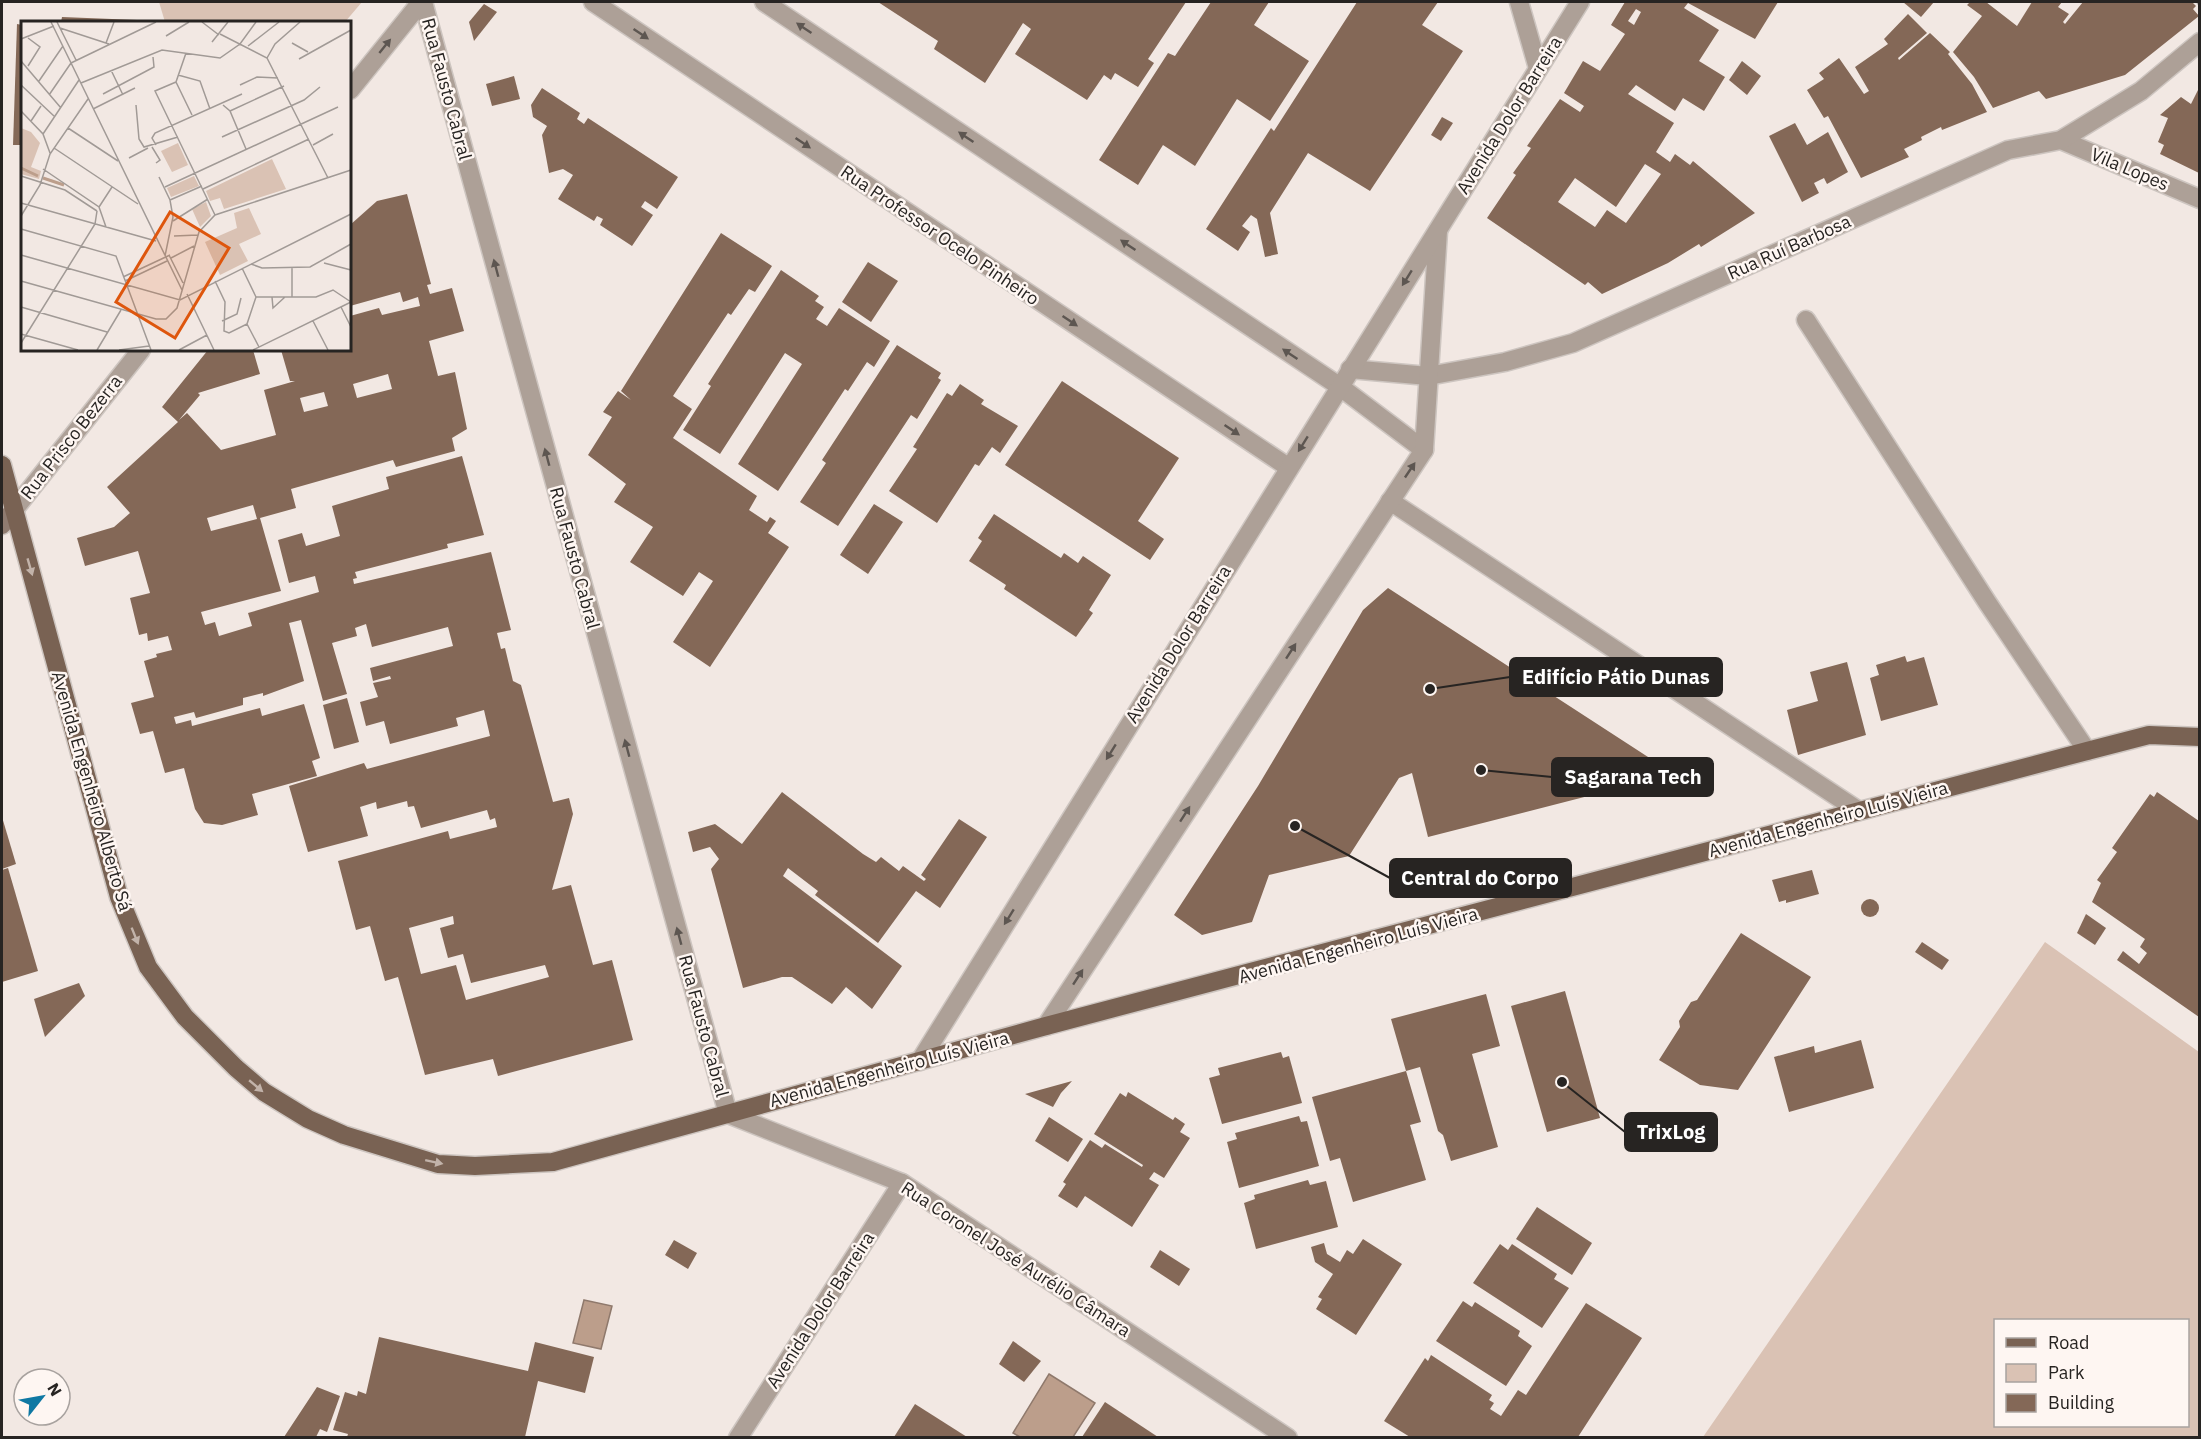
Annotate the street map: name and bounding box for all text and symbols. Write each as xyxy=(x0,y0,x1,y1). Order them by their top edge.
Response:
street label: Rua Fausto Cabral xyxy=(417,15,477,163)
inset map xyxy=(21,21,351,351)
one-way arrow xyxy=(796,22,812,34)
one-way arrow xyxy=(633,28,649,39)
street label: Avenida Dolor Barreira xyxy=(1451,31,1567,198)
one-way arrow xyxy=(379,38,391,53)
one-way arrow xyxy=(958,131,974,143)
one-way arrow xyxy=(795,137,811,148)
street label: Vila Lopes xyxy=(2088,142,2172,196)
street label: Rua Professor Ocelo Pinheiro xyxy=(836,160,1044,310)
street label: Rua Ruí Barbosa xyxy=(1724,209,1855,285)
one-way arrow xyxy=(1120,240,1136,251)
one-way arrow xyxy=(491,259,500,277)
one-way arrow xyxy=(1401,270,1412,287)
one-way arrow xyxy=(1061,316,1078,327)
one-way arrow xyxy=(1282,348,1298,359)
street label: Rua Prisco Bezerra xyxy=(15,370,127,504)
one-way arrow xyxy=(1223,424,1239,436)
one-way arrow xyxy=(1298,435,1309,452)
one-way arrow xyxy=(542,447,552,466)
one-way arrow xyxy=(1404,463,1416,479)
street label: Rua Fausto Cabral xyxy=(545,484,605,632)
one-way arrow xyxy=(26,558,35,576)
street label: Avenida Dolor Barreira xyxy=(1120,560,1236,727)
one-way arrow xyxy=(1286,643,1297,659)
callout: Edifício Pátio Dunas xyxy=(1510,658,1722,696)
text: Edifício Pátio Dunas xyxy=(1522,663,1710,690)
street label: Avenida Engenheiro Alberto Sá xyxy=(47,668,137,914)
one-way arrow xyxy=(622,738,631,756)
one-way arrow xyxy=(1106,744,1117,760)
callout: Sagarana Tech xyxy=(1552,758,1713,796)
text: Sagarana Tech xyxy=(1564,763,1702,790)
street label: Avenida Engenheiro Luís Vieira xyxy=(1706,776,1951,862)
one-way arrow xyxy=(1179,806,1190,822)
callout: Central do Corpo xyxy=(1390,859,1571,897)
text: Central do Corpo xyxy=(1401,864,1559,891)
street label: Avenida Engenheiro Luís Vieira xyxy=(1236,902,1481,988)
one-way arrow xyxy=(1003,909,1014,926)
one-way arrow xyxy=(674,926,683,944)
one-way arrow xyxy=(131,927,140,945)
street label: Rua Fausto Cabral xyxy=(674,952,734,1100)
one-way arrow xyxy=(1072,970,1084,986)
street label: Avenida Engenheiro Luís Vieira xyxy=(767,1026,1012,1112)
one-way arrow xyxy=(248,1079,264,1092)
callout: TrixLog xyxy=(1625,1113,1717,1151)
text: TrixLog xyxy=(1637,1118,1706,1145)
one-way arrow xyxy=(425,1158,444,1167)
street label: Rua Coronel José Aurélio Câmara xyxy=(897,1176,1135,1342)
street label: Avenida Dolor Barreira xyxy=(761,1227,879,1393)
legend xyxy=(1994,1319,2189,1427)
text: Road xyxy=(2048,1331,2089,1354)
text: Park xyxy=(2048,1361,2085,1384)
north arrow xyxy=(12,1367,72,1427)
text: N xyxy=(43,1379,66,1399)
text: Building xyxy=(2048,1391,2115,1414)

